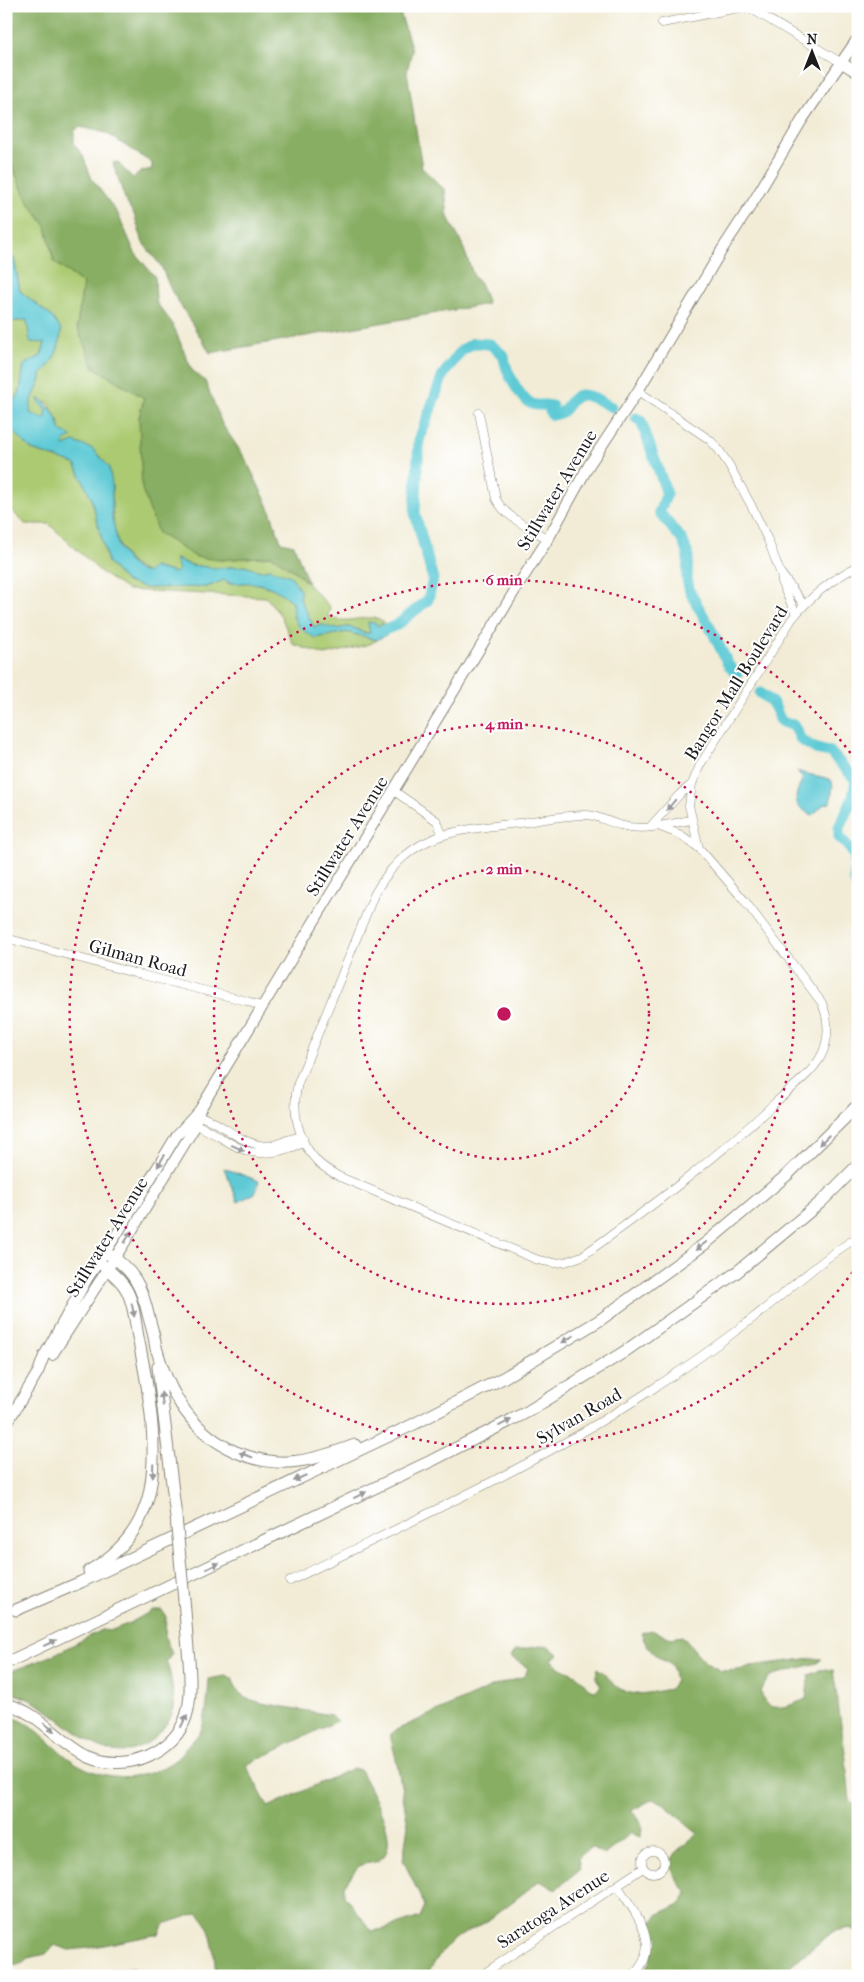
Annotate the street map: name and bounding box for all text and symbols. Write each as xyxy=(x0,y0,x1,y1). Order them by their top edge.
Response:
north arrow xyxy=(786,28,836,78)
text: N xyxy=(807,31,818,48)
street label: Stillwater Avenue xyxy=(513,426,602,555)
text: 6 min xyxy=(486,571,523,589)
street label: Bangor Mall Boulevard xyxy=(680,602,793,764)
text: 4 min xyxy=(484,715,523,733)
street label: Stillwater Avenue xyxy=(302,772,393,900)
one-way arrow xyxy=(665,798,676,811)
text: 2 min xyxy=(486,860,523,878)
street label: Gilman Road xyxy=(87,935,189,982)
centre of rings xyxy=(495,1005,513,1023)
one-way arrow xyxy=(818,1133,830,1145)
one-way arrow xyxy=(231,1143,246,1152)
one-way arrow xyxy=(156,1155,165,1168)
street label: Stillwater Avenue xyxy=(62,1173,153,1301)
one-way arrow xyxy=(124,1230,133,1243)
one-way arrow xyxy=(695,1241,708,1252)
one-way arrow xyxy=(130,1302,138,1318)
one-way arrow xyxy=(562,1335,575,1344)
street label: Sylvan Road xyxy=(533,1384,626,1449)
one-way arrow xyxy=(158,1391,166,1407)
one-way arrow xyxy=(498,1419,512,1427)
one-way arrow xyxy=(238,1451,253,1459)
one-way arrow xyxy=(148,1463,156,1479)
one-way arrow xyxy=(293,1475,307,1483)
one-way arrow xyxy=(352,1491,367,1500)
one-way arrow xyxy=(206,1561,220,1569)
one-way arrow xyxy=(43,1639,58,1647)
one-way arrow xyxy=(180,1714,188,1728)
one-way arrow xyxy=(42,1722,55,1733)
street label: Saratoga Avenue xyxy=(493,1865,613,1953)

